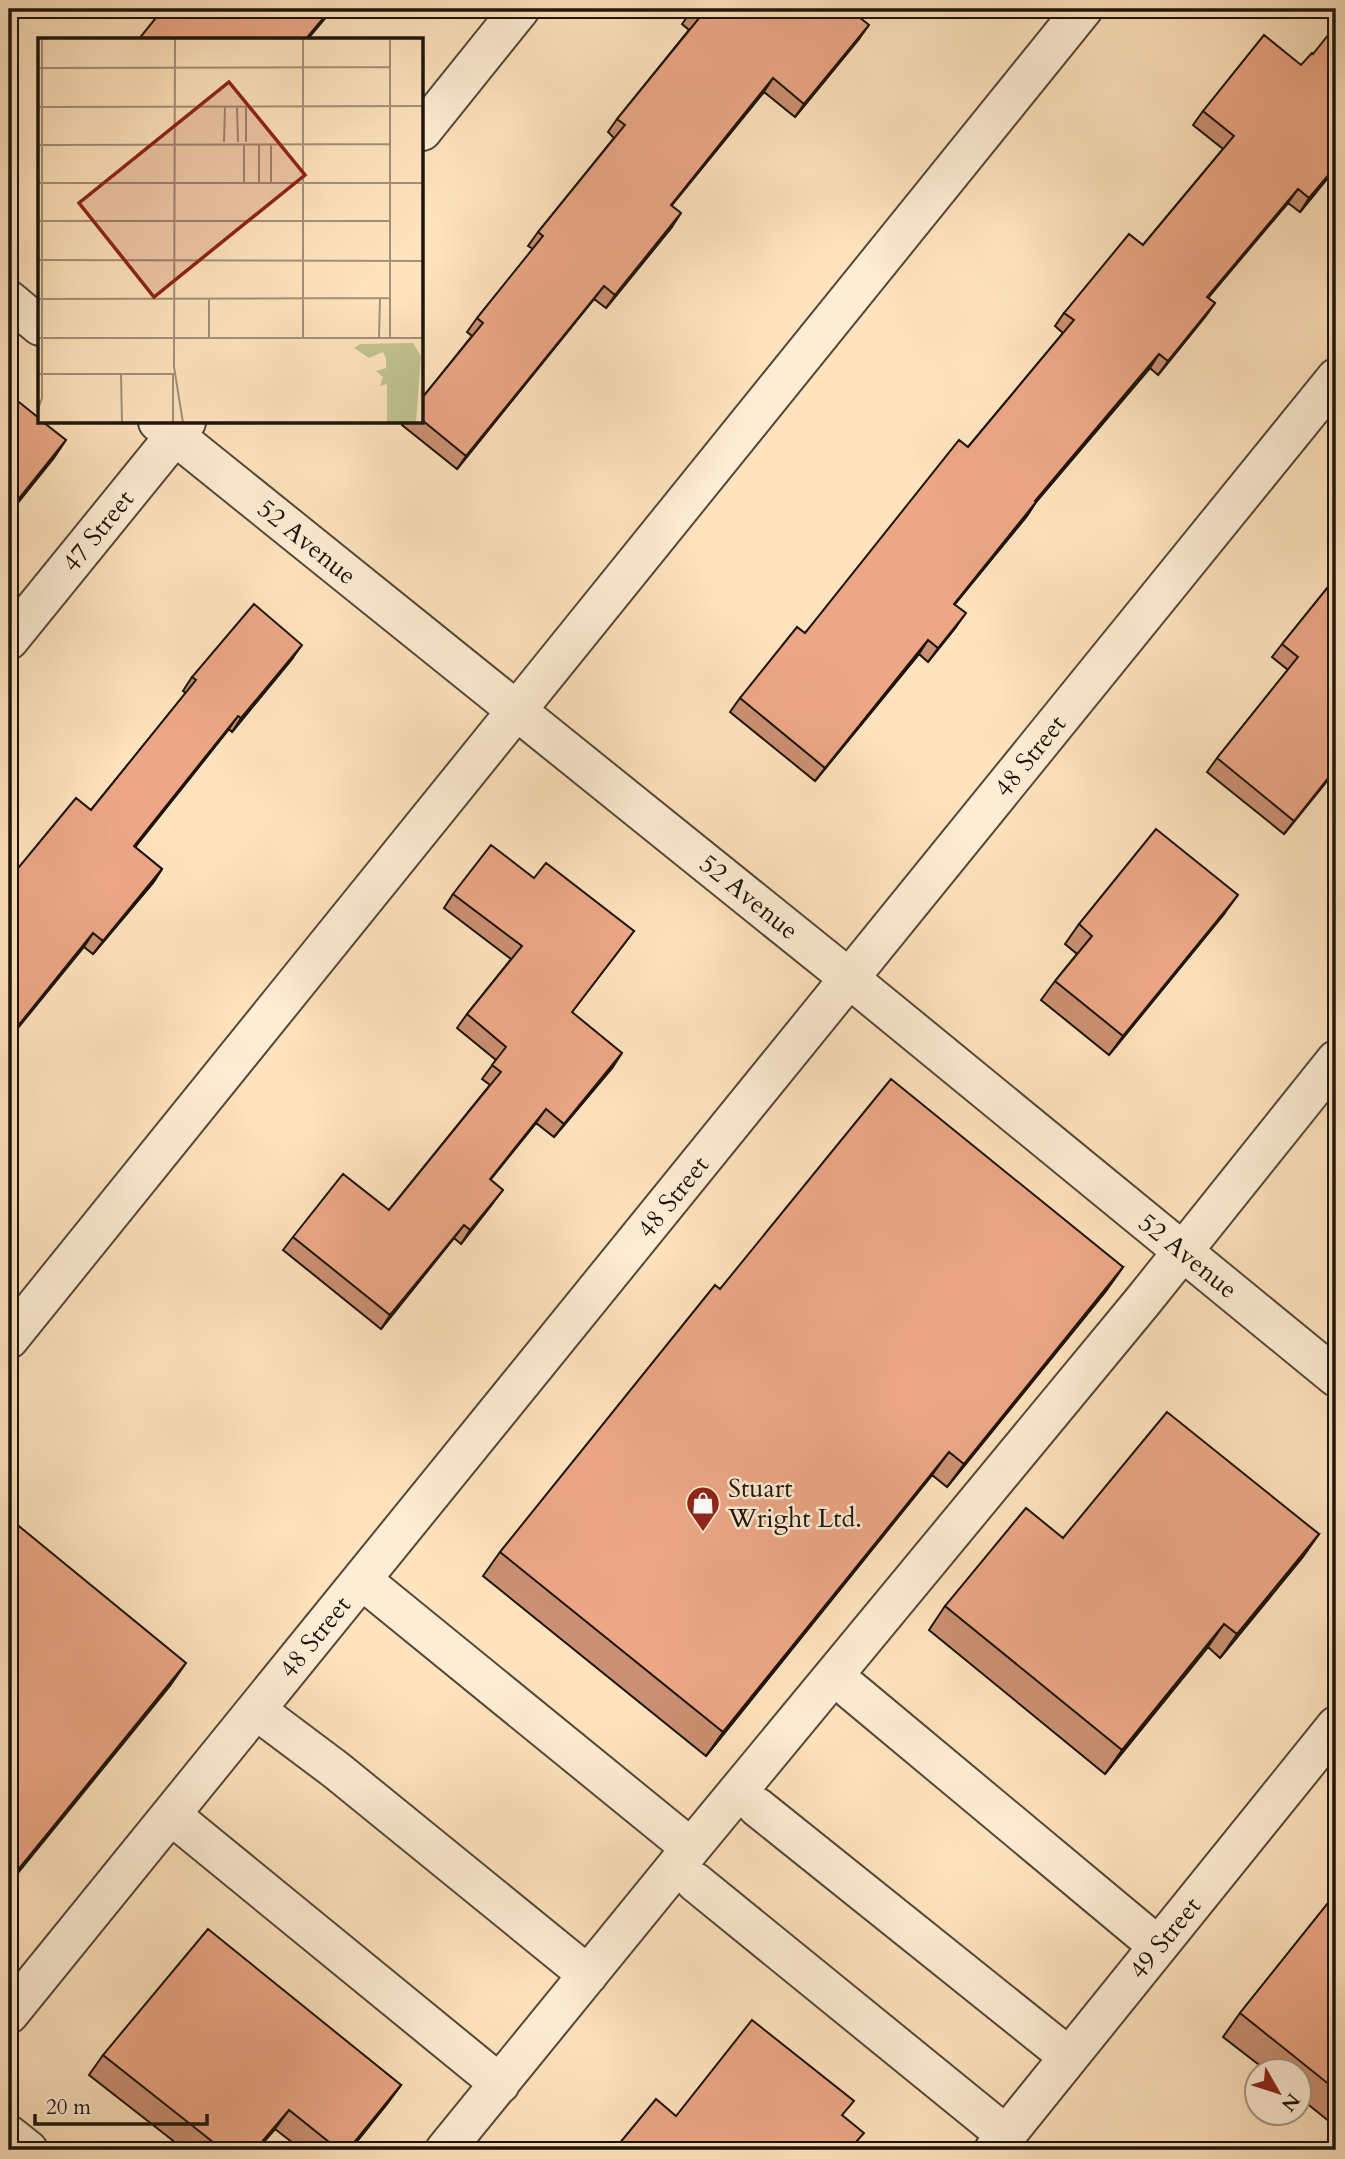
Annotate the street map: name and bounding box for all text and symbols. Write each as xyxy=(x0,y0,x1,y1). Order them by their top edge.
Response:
inset map xyxy=(38,38,424,424)
street label: 47 Street xyxy=(54,483,142,579)
street label: 52 Avenue xyxy=(250,491,364,593)
street label: 48 Street xyxy=(986,708,1074,804)
street label: 52 Avenue xyxy=(692,846,806,948)
street label: 48 Street xyxy=(629,1149,717,1245)
street label: 52 Avenue xyxy=(1131,1205,1245,1307)
place label: Stuart Wright Ltd. xyxy=(727,1471,862,1536)
shop icon: Stuart Wright Ltd. xyxy=(684,1484,722,1533)
street label: 48 Street xyxy=(271,1589,359,1685)
street label: 49 Street xyxy=(1121,1890,1209,1986)
north arrow xyxy=(1244,2058,1314,2128)
scale bar xyxy=(35,2082,206,2126)
text: N xyxy=(1275,2087,1306,2117)
text: 20 m xyxy=(46,2093,91,2122)

